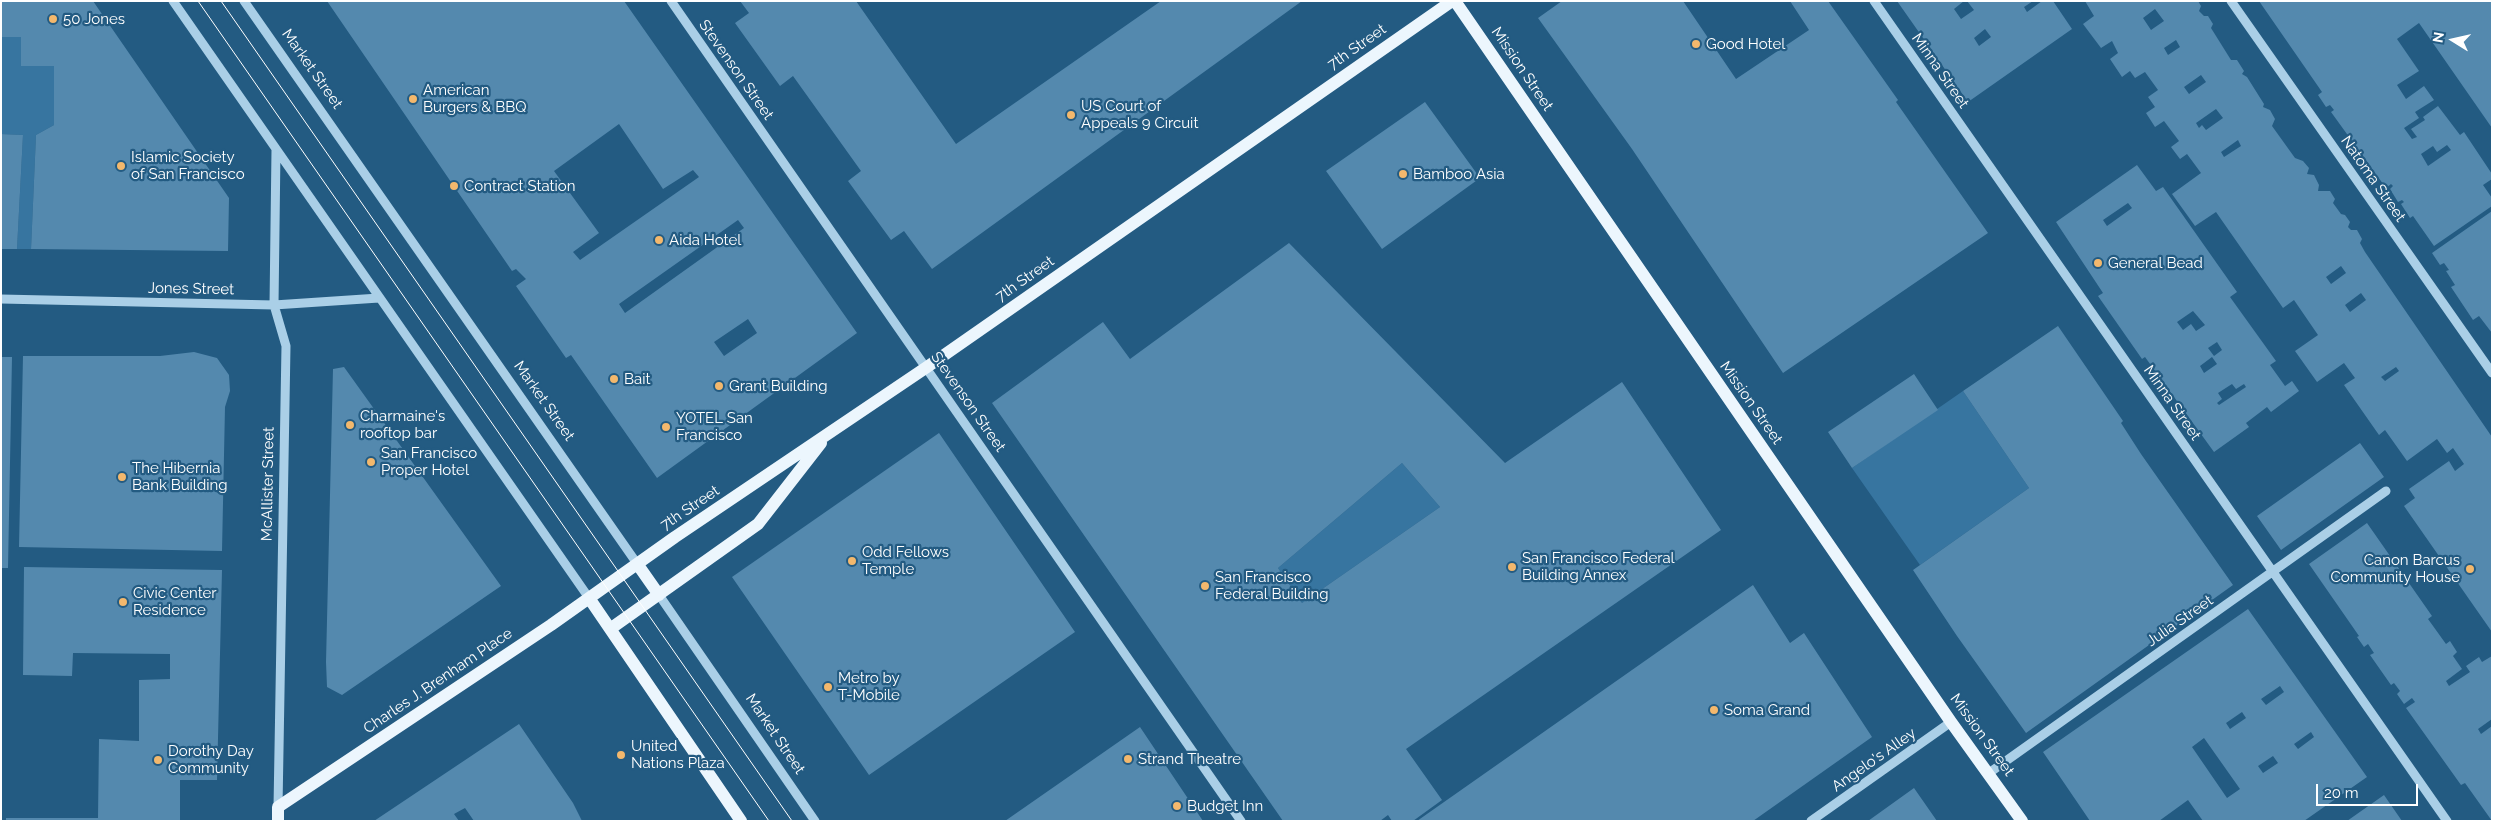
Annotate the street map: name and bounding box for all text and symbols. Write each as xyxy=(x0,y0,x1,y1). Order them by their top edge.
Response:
place label: 50 Jones xyxy=(63,10,125,28)
marker: 50 Jones xyxy=(47,13,59,25)
north arrow xyxy=(2428,15,2478,65)
street label: Stevenson Street xyxy=(695,16,777,124)
street label: 7th Street xyxy=(1324,20,1390,74)
street label: Mission Street xyxy=(1487,24,1557,114)
street label: Market Street xyxy=(278,26,346,112)
street label: Minna Street xyxy=(1908,30,1972,112)
text: N xyxy=(2429,31,2447,44)
place label: Good Hotel xyxy=(1706,35,1785,53)
marker: Good Hotel xyxy=(1690,38,1702,50)
place label: American Burgers & BBQ xyxy=(423,81,526,116)
marker: American Burgers & BBQ xyxy=(407,93,419,105)
place label: US Court of Appeals 9 Circuit xyxy=(1081,97,1198,132)
marker: US Court of Appeals 9 Circuit xyxy=(1065,109,1077,121)
street label: Natoma Street xyxy=(2337,133,2409,225)
place label: Islamic Society of San Francisco xyxy=(131,148,245,183)
marker: Islamic Society of San Francisco xyxy=(115,160,127,172)
place label: Bamboo Asia xyxy=(1413,165,1505,183)
marker: Bamboo Asia xyxy=(1397,168,1409,180)
place label: Contract Station xyxy=(464,177,575,195)
marker: Contract Station xyxy=(448,180,460,192)
place label: Aida Hotel xyxy=(669,231,741,249)
marker: Aida Hotel xyxy=(653,234,665,246)
street label: 7th Street xyxy=(992,252,1058,306)
place label: General Bead xyxy=(2108,254,2203,272)
marker: General Bead xyxy=(2092,257,2104,269)
street label: Jones Street xyxy=(148,279,234,299)
street label: Stevenson Street xyxy=(927,348,1009,456)
street label: Market Street xyxy=(510,358,578,444)
street label: Mission Street xyxy=(1716,358,1786,448)
street label: Minna Street xyxy=(2140,362,2204,444)
place label: Bait xyxy=(624,370,650,388)
marker: Bait xyxy=(608,373,620,385)
place label: Grant Building xyxy=(729,377,828,395)
marker: Grant Building xyxy=(713,380,725,392)
place label: Charmaine's rooftop bar xyxy=(360,407,445,442)
place label: YOTEL San Francisco xyxy=(676,409,753,444)
marker: Charmaine's rooftop bar xyxy=(344,419,356,431)
marker: YOTEL San Francisco xyxy=(660,421,672,433)
street label: McAllister Street xyxy=(258,427,278,541)
place label: San Francisco Proper Hotel xyxy=(381,444,477,479)
marker: San Francisco Proper Hotel xyxy=(365,456,377,468)
place label: The Hibernia Bank Building xyxy=(132,459,228,494)
marker: The Hibernia Bank Building xyxy=(116,471,128,483)
street label: 7th Street xyxy=(657,482,723,534)
place label: Odd Fellows Temple xyxy=(862,543,949,578)
place label: San Francisco Federal Building Annex xyxy=(1522,549,1675,584)
place label: Canon Barcus Community House xyxy=(2330,551,2460,586)
marker: Odd Fellows Temple xyxy=(846,555,858,567)
marker: San Francisco Federal Building Annex xyxy=(1506,561,1518,573)
marker: Canon Barcus Community House xyxy=(2464,563,2476,575)
place label: San Francisco Federal Building xyxy=(1215,568,1328,603)
marker: San Francisco Federal Building xyxy=(1199,580,1211,592)
place label: Civic Center Residence xyxy=(133,584,217,619)
street label: Julia Street xyxy=(2143,592,2217,650)
marker: Civic Center Residence xyxy=(117,596,129,608)
street label: Charles J. Brenham Place xyxy=(360,624,516,738)
place label: Metro by T-Mobile xyxy=(838,669,900,704)
marker: Metro by T-Mobile xyxy=(822,681,834,693)
street label: Market Street xyxy=(741,690,809,778)
street label: Mission Street xyxy=(1946,690,2018,780)
place label: Soma Grand xyxy=(1724,701,1810,719)
marker: Soma Grand xyxy=(1708,704,1720,716)
street label: Angelo's Alley xyxy=(1828,724,1920,796)
place label: United Nations Plaza xyxy=(631,737,725,772)
place label: Dorothy Day Community xyxy=(168,742,254,777)
marker: United Nations Plaza xyxy=(615,749,627,761)
place label: Strand Theatre xyxy=(1138,750,1241,768)
marker: Strand Theatre xyxy=(1122,753,1134,765)
marker: Dorothy Day Community xyxy=(152,754,164,766)
scale bar xyxy=(2318,774,2420,806)
text: 20 m xyxy=(2324,784,2359,802)
place label: Budget Inn xyxy=(1187,797,1263,815)
marker: Budget Inn xyxy=(1171,800,1183,812)

